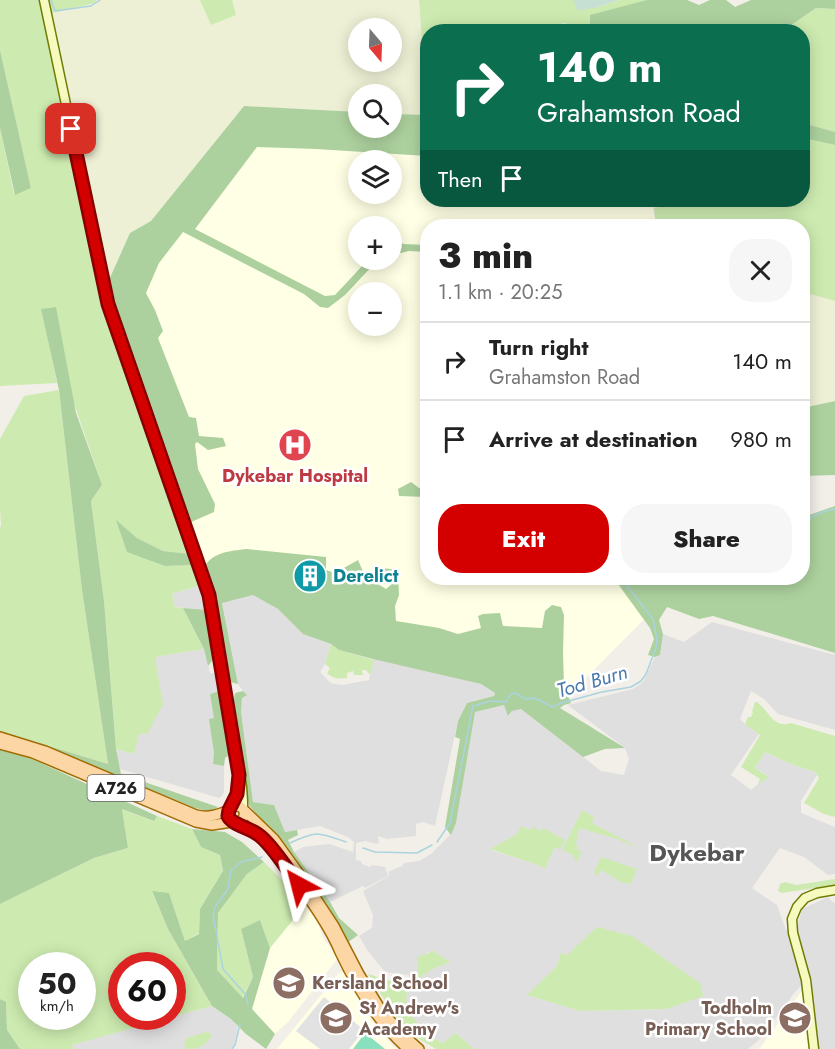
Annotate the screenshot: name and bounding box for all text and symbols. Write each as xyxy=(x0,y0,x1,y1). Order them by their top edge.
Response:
north arrow xyxy=(348,18,402,72)
map controls xyxy=(348,18,402,336)
text: 140 m xyxy=(537,37,663,98)
icon: right xyxy=(438,48,516,126)
button: search xyxy=(348,84,402,138)
text: Grahamston Road xyxy=(537,93,741,132)
pin xyxy=(45,103,96,154)
icon: arrive xyxy=(54,112,87,145)
button: layers xyxy=(348,150,402,204)
icon: arrive xyxy=(495,162,528,195)
text: Then xyxy=(438,163,483,195)
button: + xyxy=(348,216,402,270)
text: 3 min xyxy=(438,229,533,281)
button: close xyxy=(729,239,792,302)
text: 1.1 km · 20:25 xyxy=(438,278,562,307)
button: − xyxy=(348,282,402,336)
text: Turn right xyxy=(489,331,589,363)
icon: right xyxy=(438,345,471,378)
text: 140 m xyxy=(732,345,792,377)
text: Grahamston Road xyxy=(489,363,640,392)
icon: arrive xyxy=(438,423,471,456)
text: Arrive at destination xyxy=(489,423,698,455)
text: 980 m xyxy=(730,423,792,455)
hospital icon: Dykebar Hospital xyxy=(277,427,313,463)
place label: Dykebar Hospital xyxy=(222,463,368,489)
button: Exit xyxy=(438,504,609,573)
button: Share xyxy=(621,504,792,573)
building icon: Derelict xyxy=(292,558,328,594)
place label: Derelict xyxy=(333,563,399,589)
water label: Tod Burn xyxy=(553,658,631,705)
road number: A726 xyxy=(88,775,144,801)
district label: Dykebar xyxy=(649,835,745,870)
position arrow xyxy=(267,853,331,917)
speed limit sign: 60 xyxy=(108,952,186,1030)
text: 50 xyxy=(37,962,77,1005)
school or university icon: Kersland School xyxy=(271,965,307,1001)
place label: Kersland School xyxy=(312,970,448,996)
text: km/h xyxy=(40,995,74,1017)
place label: St Andrew's Academy xyxy=(358,995,459,1042)
place label: Todholm Primary School xyxy=(645,995,772,1042)
school or university icon: St Andrew's Academy xyxy=(318,1000,354,1036)
school or university icon: Todholm Primary School xyxy=(777,1000,813,1036)

